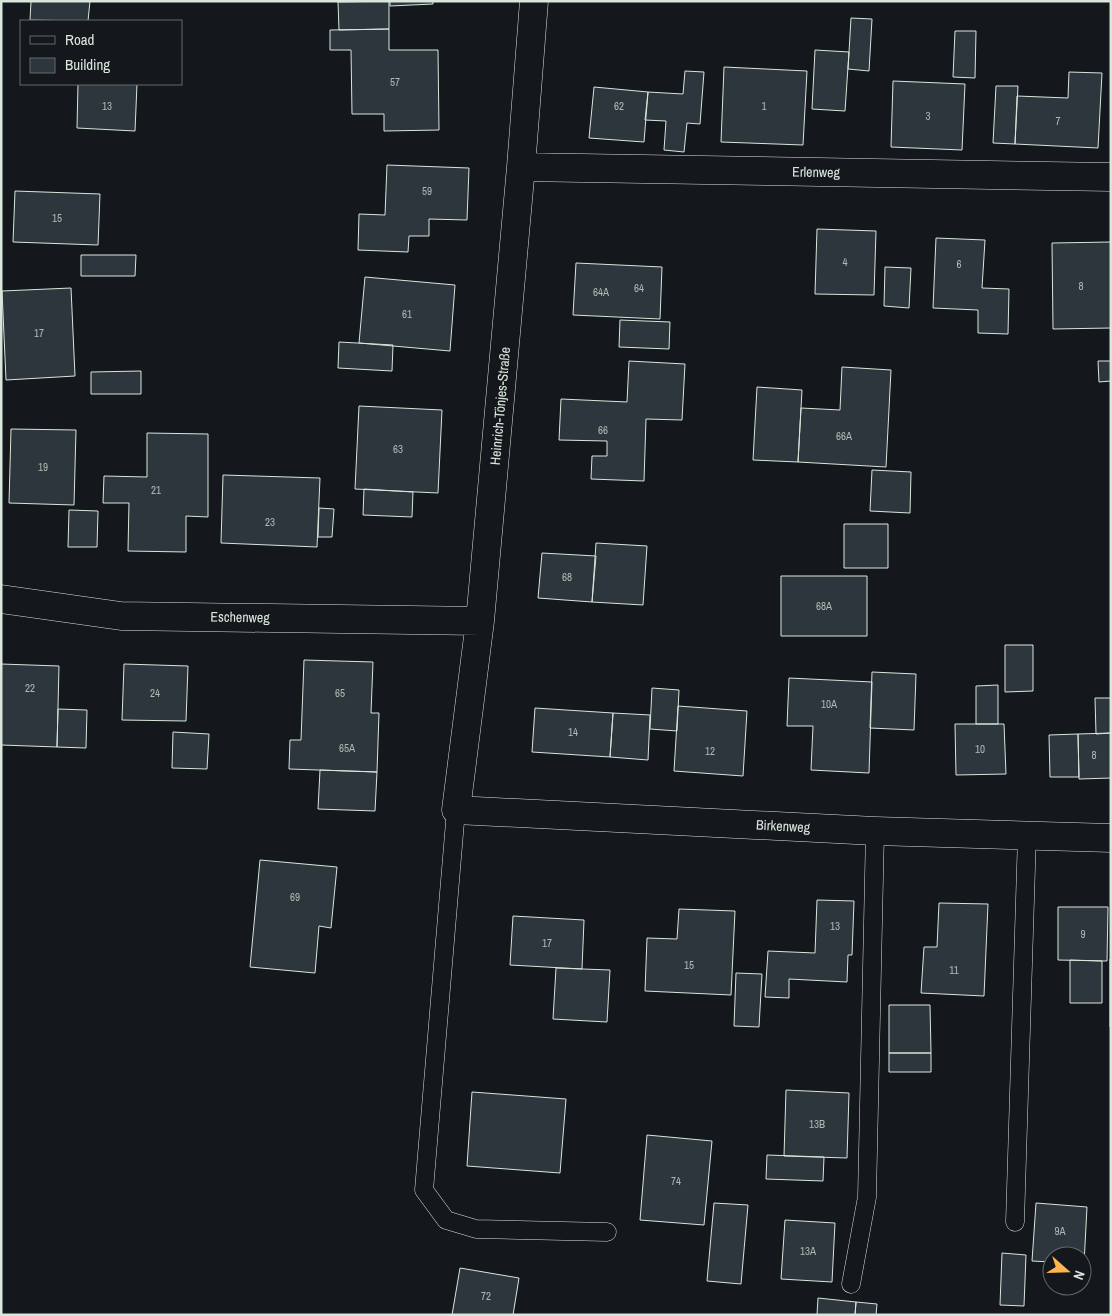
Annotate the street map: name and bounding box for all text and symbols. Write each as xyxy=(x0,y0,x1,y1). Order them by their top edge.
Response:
legend xyxy=(20,20,182,85)
text: Road xyxy=(65,29,94,50)
text: Building xyxy=(65,54,110,75)
house number: 57 xyxy=(390,75,400,89)
house number: 13 xyxy=(102,99,112,113)
house number: 62 xyxy=(614,99,624,113)
house number: 1 xyxy=(761,99,767,113)
house number: 3 xyxy=(925,109,931,123)
house number: 7 xyxy=(1055,114,1061,128)
street label: Erlenweg xyxy=(792,163,841,181)
house number: 59 xyxy=(422,184,432,198)
house number: 15 xyxy=(52,211,62,225)
house number: 4 xyxy=(842,255,848,269)
house number: 6 xyxy=(956,257,962,271)
house number: 8 xyxy=(1078,279,1084,293)
house number: 64 xyxy=(634,281,644,295)
house number: 64A xyxy=(593,285,610,299)
house number: 61 xyxy=(402,307,412,321)
house number: 17 xyxy=(34,326,44,340)
street label: Heinrich-Tönjes-Straße xyxy=(486,346,514,466)
house number: 66 xyxy=(598,423,608,437)
house number: 66A xyxy=(836,429,853,443)
house number: 63 xyxy=(393,442,403,456)
house number: 19 xyxy=(38,460,48,474)
house number: 21 xyxy=(151,483,161,497)
house number: 23 xyxy=(265,515,275,529)
house number: 68 xyxy=(562,570,572,584)
house number: 68A xyxy=(816,599,833,613)
street label: Eschenweg xyxy=(210,607,270,627)
house number: 22 xyxy=(25,681,35,695)
house number: 24 xyxy=(150,686,160,700)
house number: 65 xyxy=(335,686,345,700)
house number: 10A xyxy=(821,697,838,711)
house number: 14 xyxy=(568,725,578,739)
house number: 65A xyxy=(339,741,356,755)
house number: 10 xyxy=(975,742,985,756)
house number: 12 xyxy=(705,744,715,758)
house number: 8 xyxy=(1091,748,1097,762)
street label: Birkenweg xyxy=(755,816,811,836)
house number: 69 xyxy=(290,890,300,904)
house number: 13 xyxy=(830,919,840,933)
house number: 9 xyxy=(1080,927,1086,941)
house number: 17 xyxy=(542,936,552,950)
house number: 15 xyxy=(684,958,694,972)
house number: 11 xyxy=(949,963,959,977)
house number: 13B xyxy=(809,1117,825,1131)
house number: 74 xyxy=(671,1174,681,1188)
house number: 9A xyxy=(1054,1224,1066,1238)
house number: 13A xyxy=(800,1244,817,1258)
north arrow xyxy=(1042,1246,1092,1296)
text: N xyxy=(1069,1268,1089,1282)
house number: 72 xyxy=(481,1289,491,1303)

